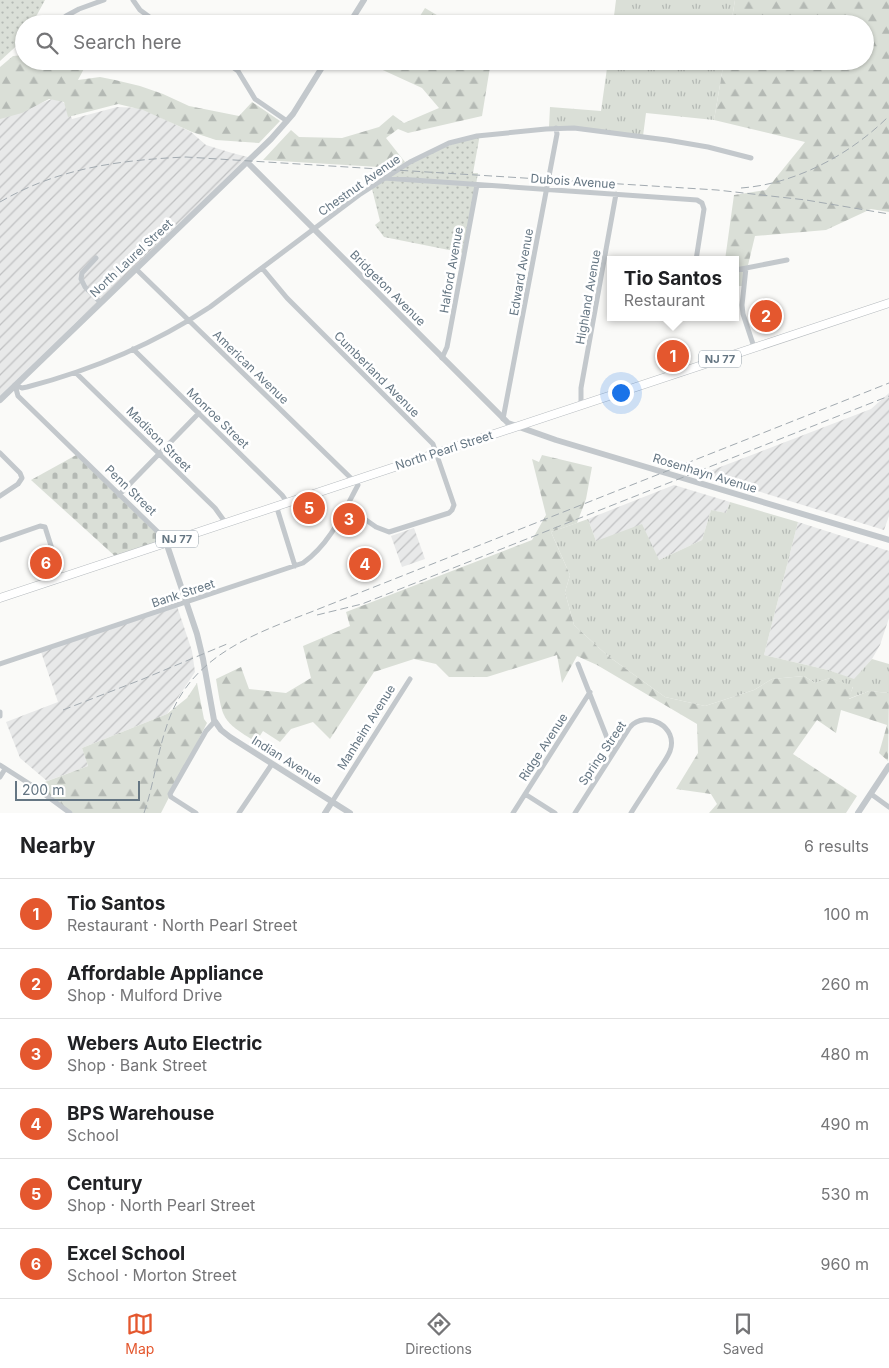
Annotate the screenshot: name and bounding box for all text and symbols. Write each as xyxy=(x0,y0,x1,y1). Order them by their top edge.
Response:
search box xyxy=(15,15,874,70)
icon: search xyxy=(33,29,61,57)
text: Search here xyxy=(73,31,182,54)
street label: Chestnut Avenue xyxy=(315,151,403,219)
street label: Dubois Avenue xyxy=(530,171,616,191)
street label: North Laurel Street xyxy=(87,216,175,300)
street label: Halford Avenue xyxy=(436,226,466,314)
street label: Edward Avenue xyxy=(506,227,536,317)
street label: Bridgeton Avenue xyxy=(347,247,429,329)
street label: Highland Avenue xyxy=(572,248,604,346)
popup xyxy=(607,256,739,321)
text: Tio Santos xyxy=(624,267,722,290)
text: Restaurant xyxy=(624,290,705,310)
pin: 2 xyxy=(750,297,782,335)
street label: American Avenue xyxy=(210,327,292,407)
street label: Cumberland Avenue xyxy=(331,328,423,420)
pin: 1 xyxy=(657,337,689,375)
road number: NJ 77 xyxy=(699,350,741,368)
your location xyxy=(608,380,634,406)
street label: Monroe Street xyxy=(184,385,252,452)
street label: Madison Street xyxy=(123,403,195,475)
street label: North Pearl Street xyxy=(393,427,495,473)
street label: Rosenhayn Avenue xyxy=(651,450,759,496)
street label: Penn Street xyxy=(102,462,160,518)
pin: 5 xyxy=(293,489,325,527)
pin: 3 xyxy=(333,500,365,538)
road number: NJ 77 xyxy=(156,530,198,548)
pin: 6 xyxy=(30,544,62,582)
pin: 4 xyxy=(349,545,381,583)
street label: Bank Street xyxy=(150,576,217,610)
street label: Manheim Avenue xyxy=(334,682,398,772)
street label: Ridge Avenue xyxy=(516,710,570,784)
street label: Spring Street xyxy=(575,718,629,788)
street label: Indian Avenue xyxy=(249,732,325,788)
scale bar xyxy=(15,778,140,801)
text: 200 m xyxy=(22,781,64,798)
text: Nearby xyxy=(20,833,95,858)
text: 6 results xyxy=(804,836,869,856)
text: Tio Santos xyxy=(67,892,165,915)
text: 1 xyxy=(33,904,39,924)
text: 100 m xyxy=(824,904,869,924)
text: Restaurant · North Pearl Street xyxy=(67,915,297,935)
text: Affordable Appliance xyxy=(67,962,264,985)
text: 2 xyxy=(31,974,41,994)
text: 260 m xyxy=(821,974,869,994)
text: Shop · Mulford Drive xyxy=(67,985,222,1005)
text: Webers Auto Electric xyxy=(67,1032,263,1055)
text: 3 xyxy=(31,1044,41,1064)
text: 480 m xyxy=(820,1044,869,1064)
text: Shop · Bank Street xyxy=(67,1055,207,1075)
text: BPS Warehouse xyxy=(67,1102,214,1125)
text: 4 xyxy=(31,1114,41,1134)
text: 490 m xyxy=(820,1114,869,1134)
text: School xyxy=(67,1125,119,1145)
text: Century xyxy=(67,1172,142,1195)
text: 5 xyxy=(31,1184,41,1204)
text: 530 m xyxy=(821,1184,869,1204)
text: Shop · North Pearl Street xyxy=(67,1195,255,1215)
text: Excel School xyxy=(67,1242,185,1265)
text: 6 xyxy=(31,1254,41,1274)
text: 960 m xyxy=(821,1254,869,1274)
text: School · Morton Street xyxy=(67,1265,237,1285)
tab: Map xyxy=(125,1310,154,1357)
tab: Directions xyxy=(405,1310,472,1357)
tab: Saved xyxy=(723,1310,764,1357)

